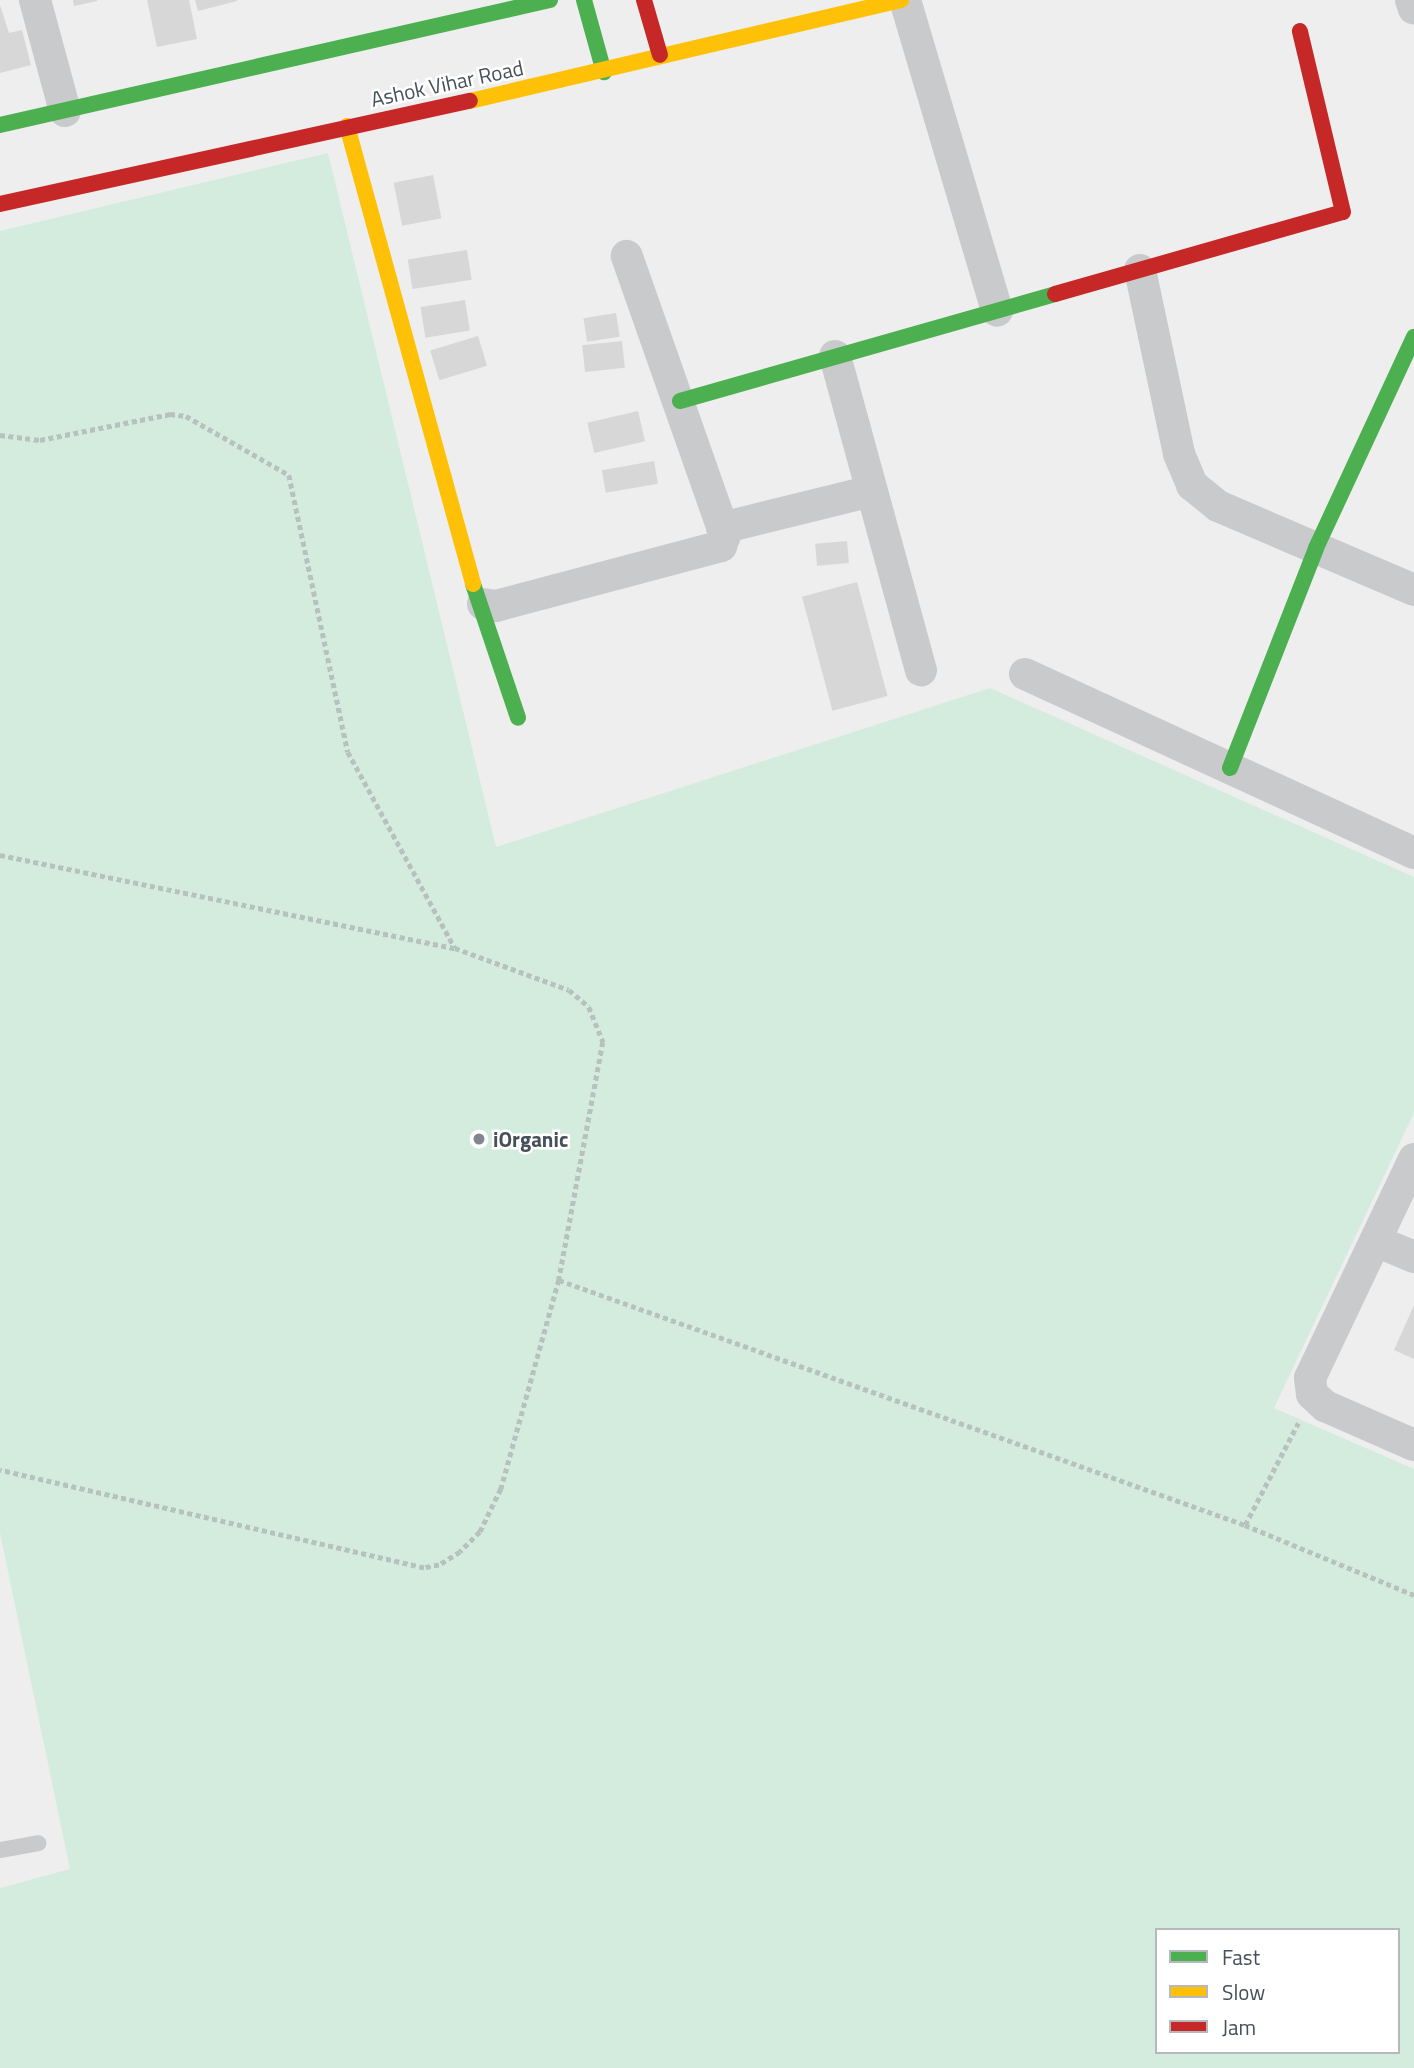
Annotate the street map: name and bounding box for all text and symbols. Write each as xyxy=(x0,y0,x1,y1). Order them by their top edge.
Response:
street label: Ashok Vihar Road xyxy=(368,55,526,111)
place label: iOrganic xyxy=(493,1126,568,1152)
marker: iOrganic xyxy=(471,1131,487,1147)
legend xyxy=(1155,1928,1400,2054)
text: Fast xyxy=(1222,1941,1260,1973)
text: Slow xyxy=(1222,1976,1265,2008)
text: Jam xyxy=(1222,2011,1256,2043)

